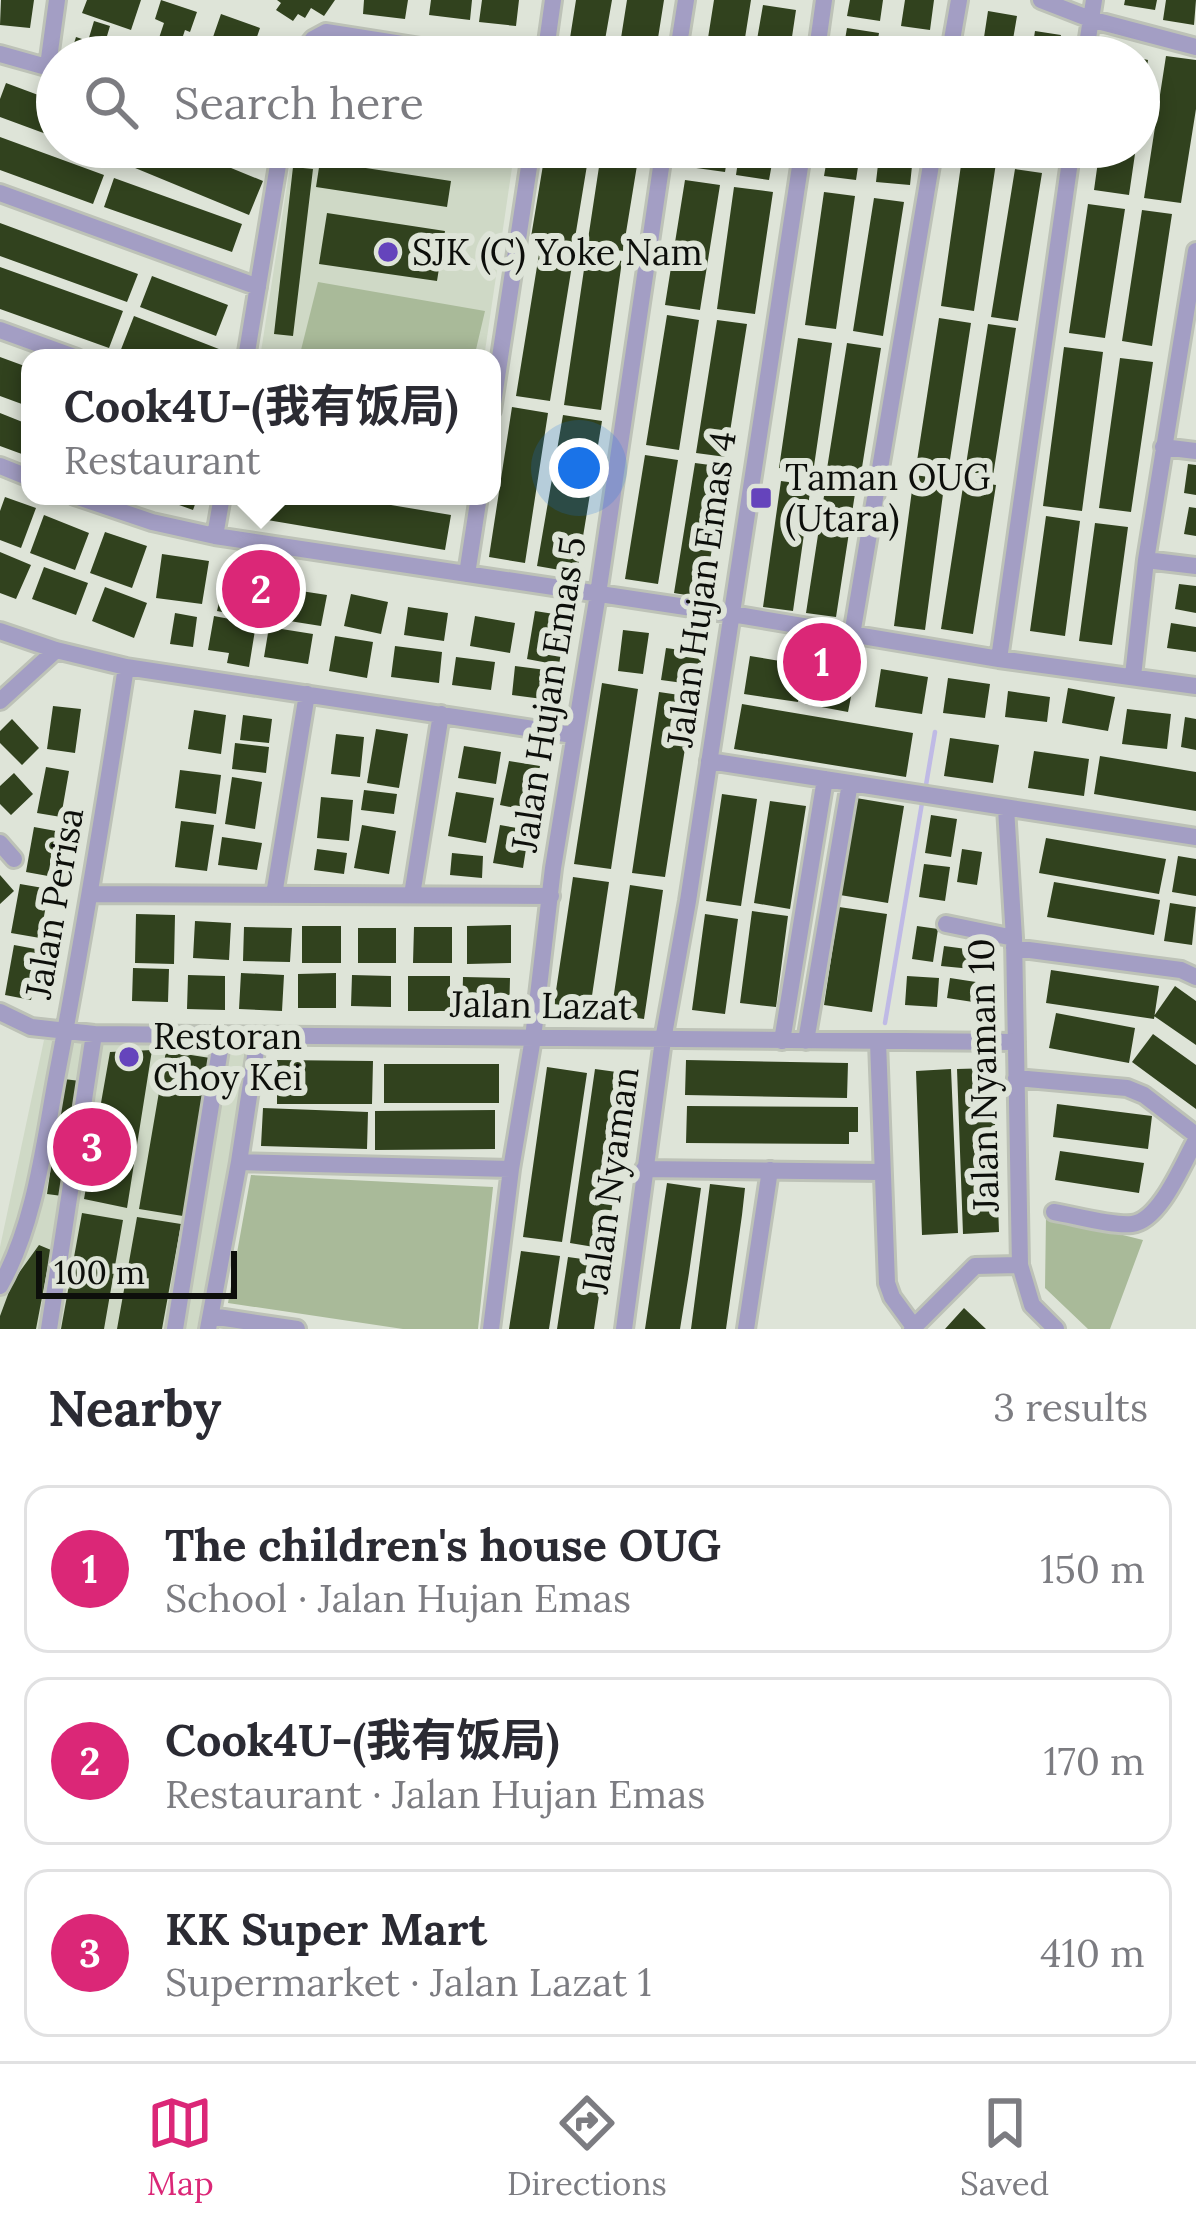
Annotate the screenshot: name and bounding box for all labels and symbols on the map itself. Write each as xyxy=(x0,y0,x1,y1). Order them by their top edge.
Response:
place label: SJK (C) Yoke Nam xyxy=(412,229,703,275)
marker: SJK (C) Yoke Nam xyxy=(375,239,401,265)
street label: Jalan Hujan Emas 4 xyxy=(656,428,746,751)
your location xyxy=(549,438,609,498)
place label: Taman OUG (Utara) xyxy=(785,454,990,541)
marker: Taman OUG (Utara) xyxy=(748,485,774,511)
street label: Jalan Hujan Emas 5 xyxy=(500,533,596,856)
pin: 2 xyxy=(222,544,300,634)
pin: 1 xyxy=(783,617,861,707)
street label: Jalan Perisa xyxy=(14,804,93,1003)
street label: Jalan Nyaman 10 xyxy=(958,938,1008,1213)
street label: Jalan Lazat xyxy=(449,980,632,1030)
place label: Restoran Choy Kei xyxy=(153,1013,303,1100)
marker: Restoran Choy Kei xyxy=(116,1044,142,1070)
street label: Jalan Nyaman xyxy=(571,1064,649,1297)
pin: 3 xyxy=(53,1102,131,1192)
scale bar xyxy=(36,1245,237,1298)

